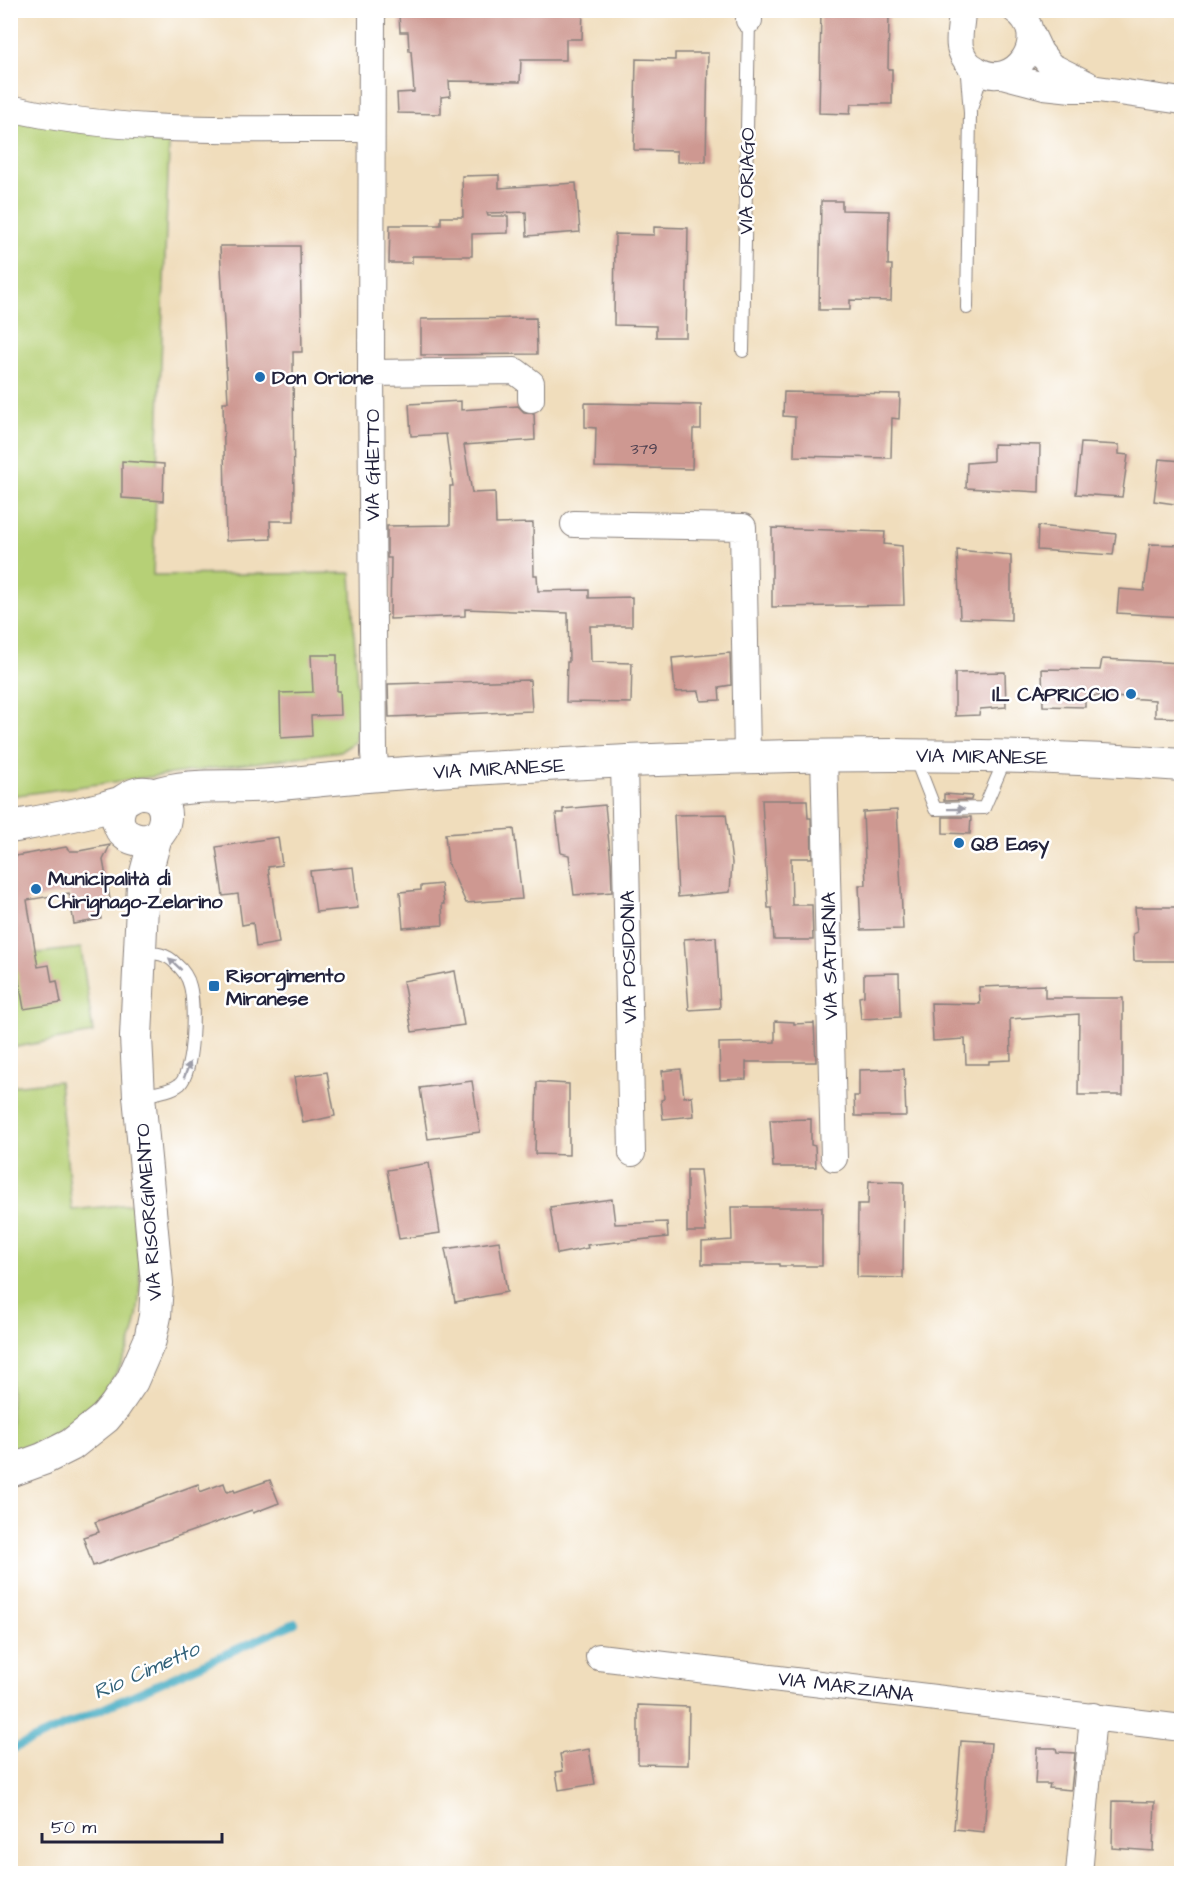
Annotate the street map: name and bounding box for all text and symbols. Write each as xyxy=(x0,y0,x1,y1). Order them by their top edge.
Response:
street label: VIA ORIAGO xyxy=(732,127,762,235)
place label: Don Orione xyxy=(272,364,374,392)
marker: Don Orione xyxy=(253,370,267,384)
street label: VIA GHETTO xyxy=(359,409,387,521)
house number: 379 xyxy=(630,438,658,460)
place label: IL CAPRICCIO xyxy=(992,681,1120,709)
marker: IL CAPRICCIO xyxy=(1124,687,1138,701)
street label: VIA MIRANESE xyxy=(916,742,1048,772)
street label: VIA MIRANESE xyxy=(432,752,566,786)
one-way arrow xyxy=(947,804,966,813)
place label: Q8 Easy xyxy=(971,830,1049,859)
marker: Q8 Easy xyxy=(952,836,966,850)
place label: Municipalità di Chirignago-Zelarino xyxy=(48,865,223,917)
marker: Municipalità di Chirignago-Zelarino xyxy=(29,882,43,896)
street label: VIA POSIDONIA xyxy=(614,890,644,1024)
street label: VIA SATURNIA xyxy=(815,891,845,1020)
one-way arrow xyxy=(167,957,182,971)
place label: Risorgimento Miranese xyxy=(226,962,345,1013)
marker: Risorgimento Miranese xyxy=(207,979,221,993)
one-way arrow xyxy=(182,1061,192,1079)
street label: VIA RISORGIMENTO xyxy=(129,1122,169,1302)
water label: Rio Cimetto xyxy=(89,1633,206,1707)
street label: VIA MARZIANA xyxy=(776,1665,916,1709)
scale bar xyxy=(42,1806,222,1844)
text: 50 m xyxy=(51,1815,96,1840)

